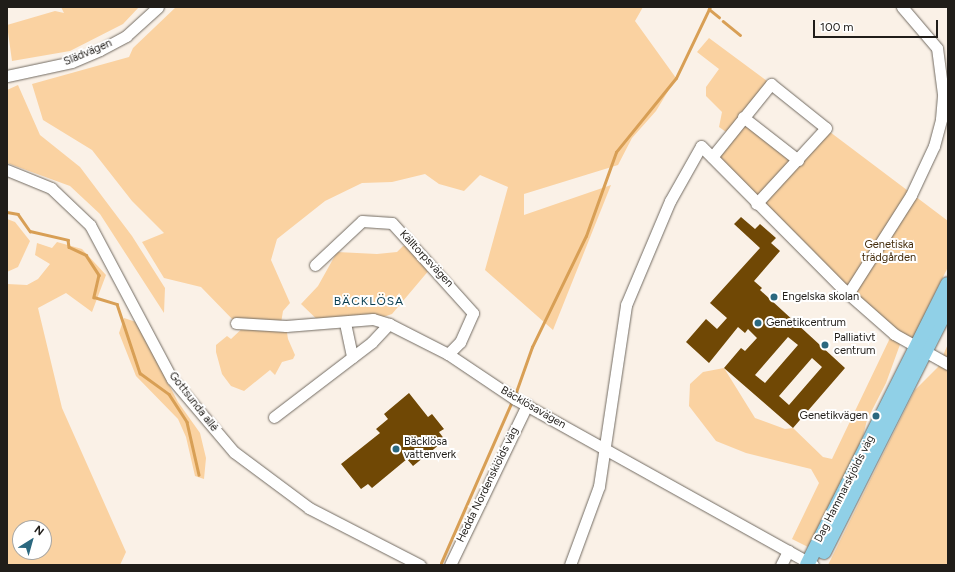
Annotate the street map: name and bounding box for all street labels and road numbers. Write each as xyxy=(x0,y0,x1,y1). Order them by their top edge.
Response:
street label: Slädvägen xyxy=(62,37,114,69)
street label: Källtorpsvägen xyxy=(396,228,456,290)
street label: Gottsunda allé xyxy=(166,370,220,434)
street label: Bäcklösavägen xyxy=(498,384,568,432)
street label: Hedda Nordenskiölds väg xyxy=(454,425,522,545)
street label: Dag Hammarskjölds väg xyxy=(812,433,878,545)

